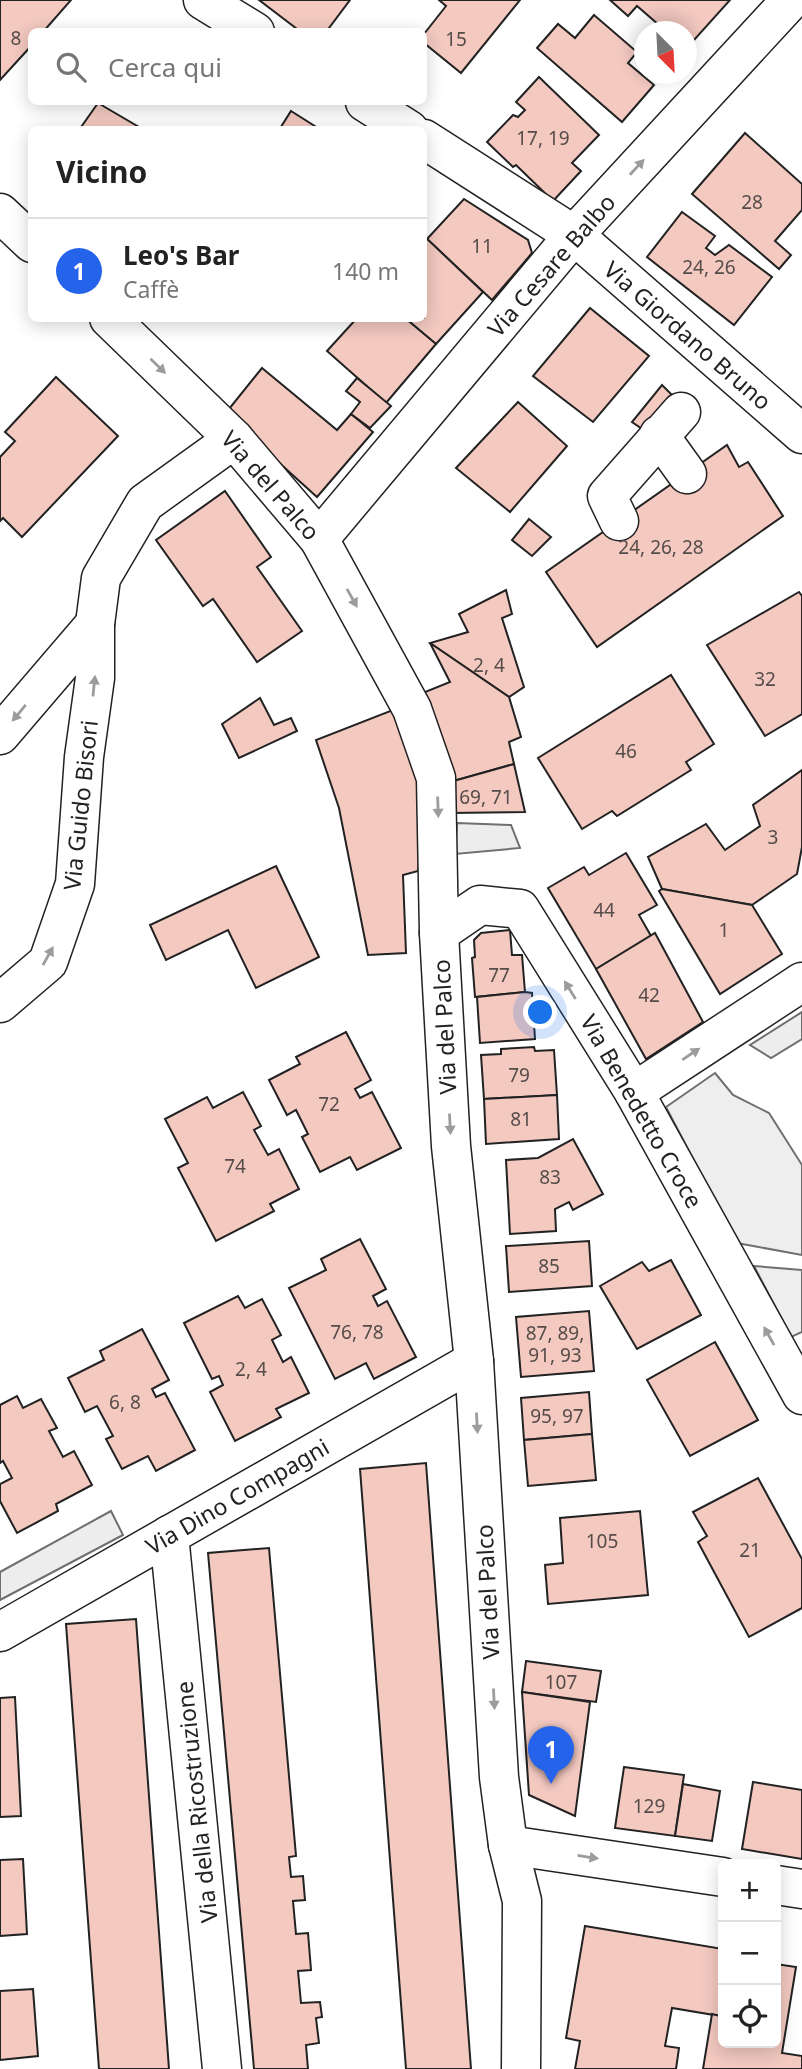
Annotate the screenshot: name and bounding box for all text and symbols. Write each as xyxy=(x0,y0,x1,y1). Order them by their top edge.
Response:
north arrow xyxy=(634,21,697,84)
house number: 8 xyxy=(11,25,21,51)
house number: 15 xyxy=(445,26,467,52)
search box xyxy=(28,28,427,105)
icon: search xyxy=(52,48,90,86)
text: Cerca qui xyxy=(108,49,222,85)
house number: 17, 19 xyxy=(516,125,570,151)
text: Vicino xyxy=(56,151,147,192)
one-way arrow xyxy=(629,158,645,176)
street label: Via Cesare Balbo xyxy=(480,187,622,343)
house number: 28 xyxy=(741,189,763,215)
house number: 11 xyxy=(471,233,493,259)
text: Leo's Bar xyxy=(123,237,239,273)
street label: Via Giordano Bruno xyxy=(597,253,779,417)
house number: 24, 26 xyxy=(682,254,736,280)
text: 1 xyxy=(72,255,86,287)
text: 140 m xyxy=(332,255,399,287)
text: Caffè xyxy=(123,273,179,305)
one-way arrow xyxy=(150,357,167,374)
street label: Via del Palco xyxy=(215,423,327,547)
house number: 24, 26, 28 xyxy=(618,534,704,560)
one-way arrow xyxy=(346,589,358,608)
house number: 2, 4 xyxy=(473,652,505,678)
house number: 32 xyxy=(754,666,776,692)
one-way arrow xyxy=(88,674,99,696)
one-way arrow xyxy=(11,704,26,722)
street label: Via Guido Bisori xyxy=(55,718,105,892)
house number: 46 xyxy=(615,738,637,764)
house number: 69, 71 xyxy=(459,784,513,810)
one-way arrow xyxy=(432,796,443,818)
house number: 3 xyxy=(768,824,778,850)
house number: 44 xyxy=(593,897,615,923)
house number: 1 xyxy=(719,917,729,943)
one-way arrow xyxy=(42,945,54,965)
street label: Via del Palco xyxy=(424,959,464,1095)
house number: 77 xyxy=(488,962,510,988)
one-way arrow xyxy=(564,980,577,999)
house number: 42 xyxy=(638,982,660,1008)
your location xyxy=(523,995,557,1029)
street label: Via Benedetto Croce xyxy=(573,1008,711,1214)
one-way arrow xyxy=(682,1047,700,1061)
house number: 79 xyxy=(508,1062,530,1088)
house number: 72 xyxy=(318,1091,340,1117)
house number: 81 xyxy=(510,1106,532,1132)
one-way arrow xyxy=(445,1113,456,1135)
house number: 74 xyxy=(224,1153,246,1179)
house number: 83 xyxy=(539,1164,561,1190)
house number: 85 xyxy=(538,1253,560,1279)
house number: 76, 78 xyxy=(330,1319,384,1345)
house number: 87, 89, 91, 93 xyxy=(526,1320,584,1368)
one-way arrow xyxy=(763,1326,775,1345)
house number: 2, 4 xyxy=(235,1356,267,1382)
house number: 6, 8 xyxy=(109,1389,141,1415)
house number: 95, 97 xyxy=(530,1403,584,1429)
one-way arrow xyxy=(472,1413,483,1435)
street label: Via Dino Compagni xyxy=(139,1430,335,1562)
street label: Via del Palco xyxy=(467,1524,507,1660)
house number: 105 xyxy=(586,1528,618,1554)
house number: 21 xyxy=(739,1537,761,1563)
house number: 107 xyxy=(545,1669,577,1695)
street label: Via della Ricostruzione xyxy=(167,1680,225,1924)
one-way arrow xyxy=(489,1689,500,1711)
pin: 1 xyxy=(528,1726,574,1784)
house number: 129 xyxy=(633,1793,665,1819)
one-way arrow xyxy=(577,1852,599,1863)
map controls xyxy=(718,1859,781,2048)
button: + xyxy=(718,1859,781,1922)
button: − xyxy=(718,1922,781,1985)
button: locate xyxy=(718,1985,781,2048)

